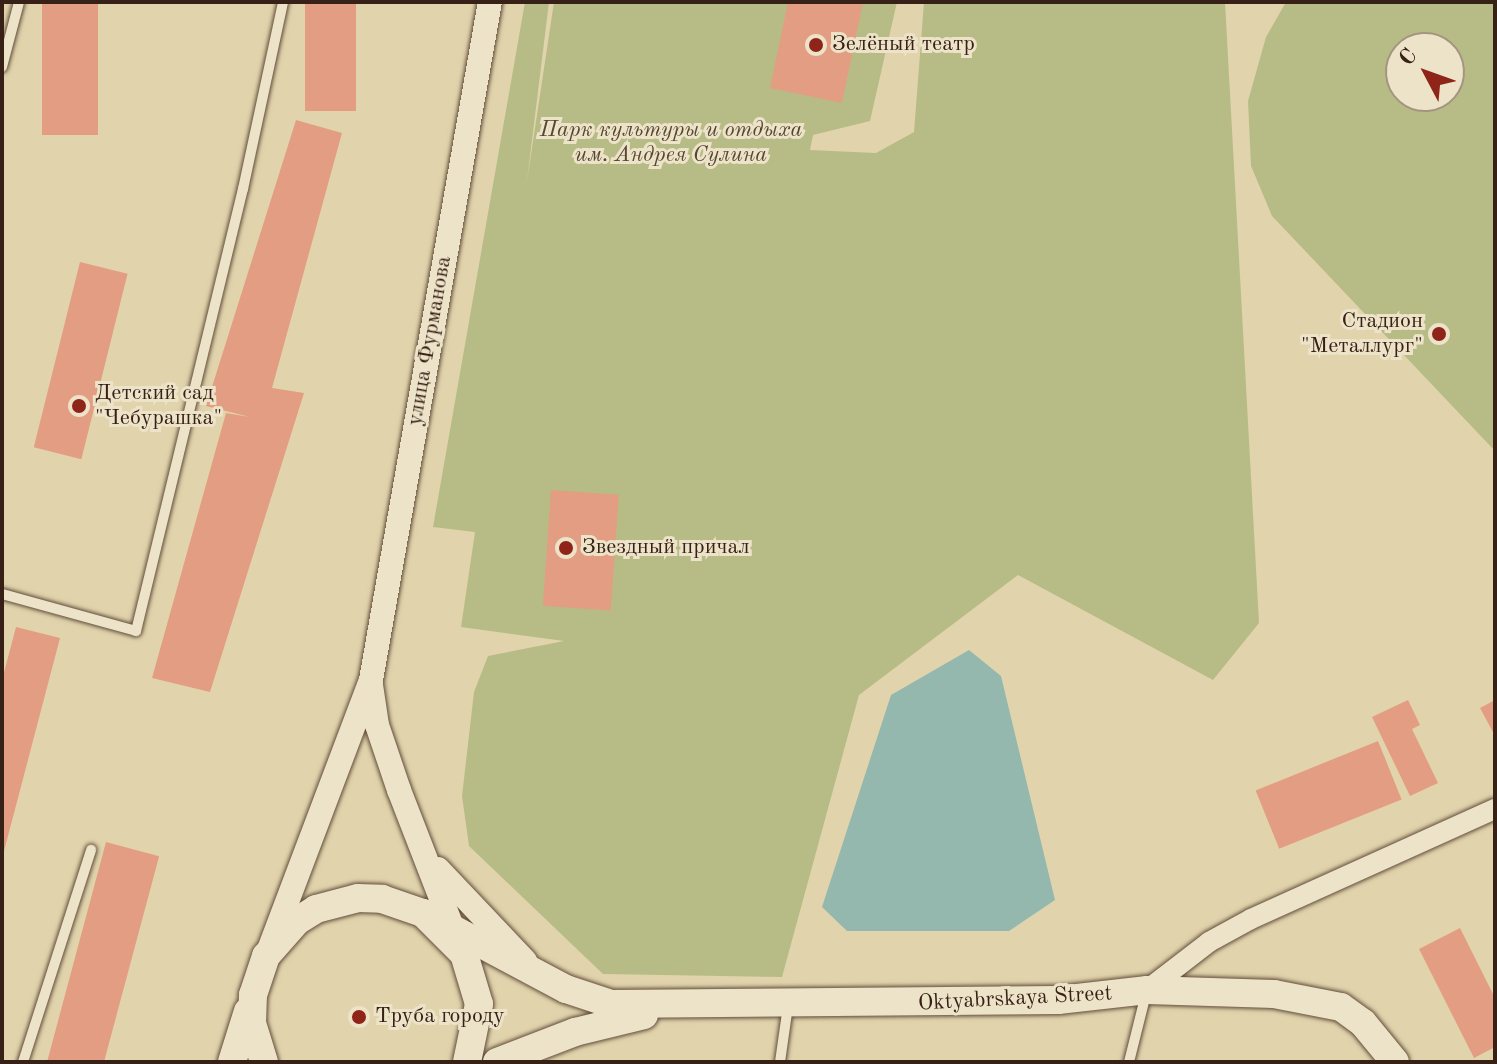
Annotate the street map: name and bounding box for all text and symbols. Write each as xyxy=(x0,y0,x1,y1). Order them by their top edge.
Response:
place label: Зелёный театр xyxy=(832,32,975,58)
north arrow xyxy=(1385,32,1465,112)
marker: Зелёный театр xyxy=(807,36,825,54)
text: С xyxy=(1395,45,1421,70)
park label: Парк культуры и отдыха им. Андрея Сулина xyxy=(540,117,802,168)
street label: улица Фурманова xyxy=(402,254,458,428)
place label: Стадион "Металлург" xyxy=(1301,308,1423,360)
marker: Стадион "Металлург" xyxy=(1430,325,1448,343)
place label: Детский сад "Чебурашка" xyxy=(95,380,222,432)
marker: Детский сад "Чебурашка" xyxy=(70,397,88,415)
place label: Звездный причал xyxy=(582,535,750,561)
marker: Звездный причал xyxy=(557,539,575,557)
street label: Oktyabrskaya Street xyxy=(917,981,1113,1017)
place label: Труба городу xyxy=(375,1004,505,1030)
marker: Труба городу xyxy=(350,1008,368,1026)

